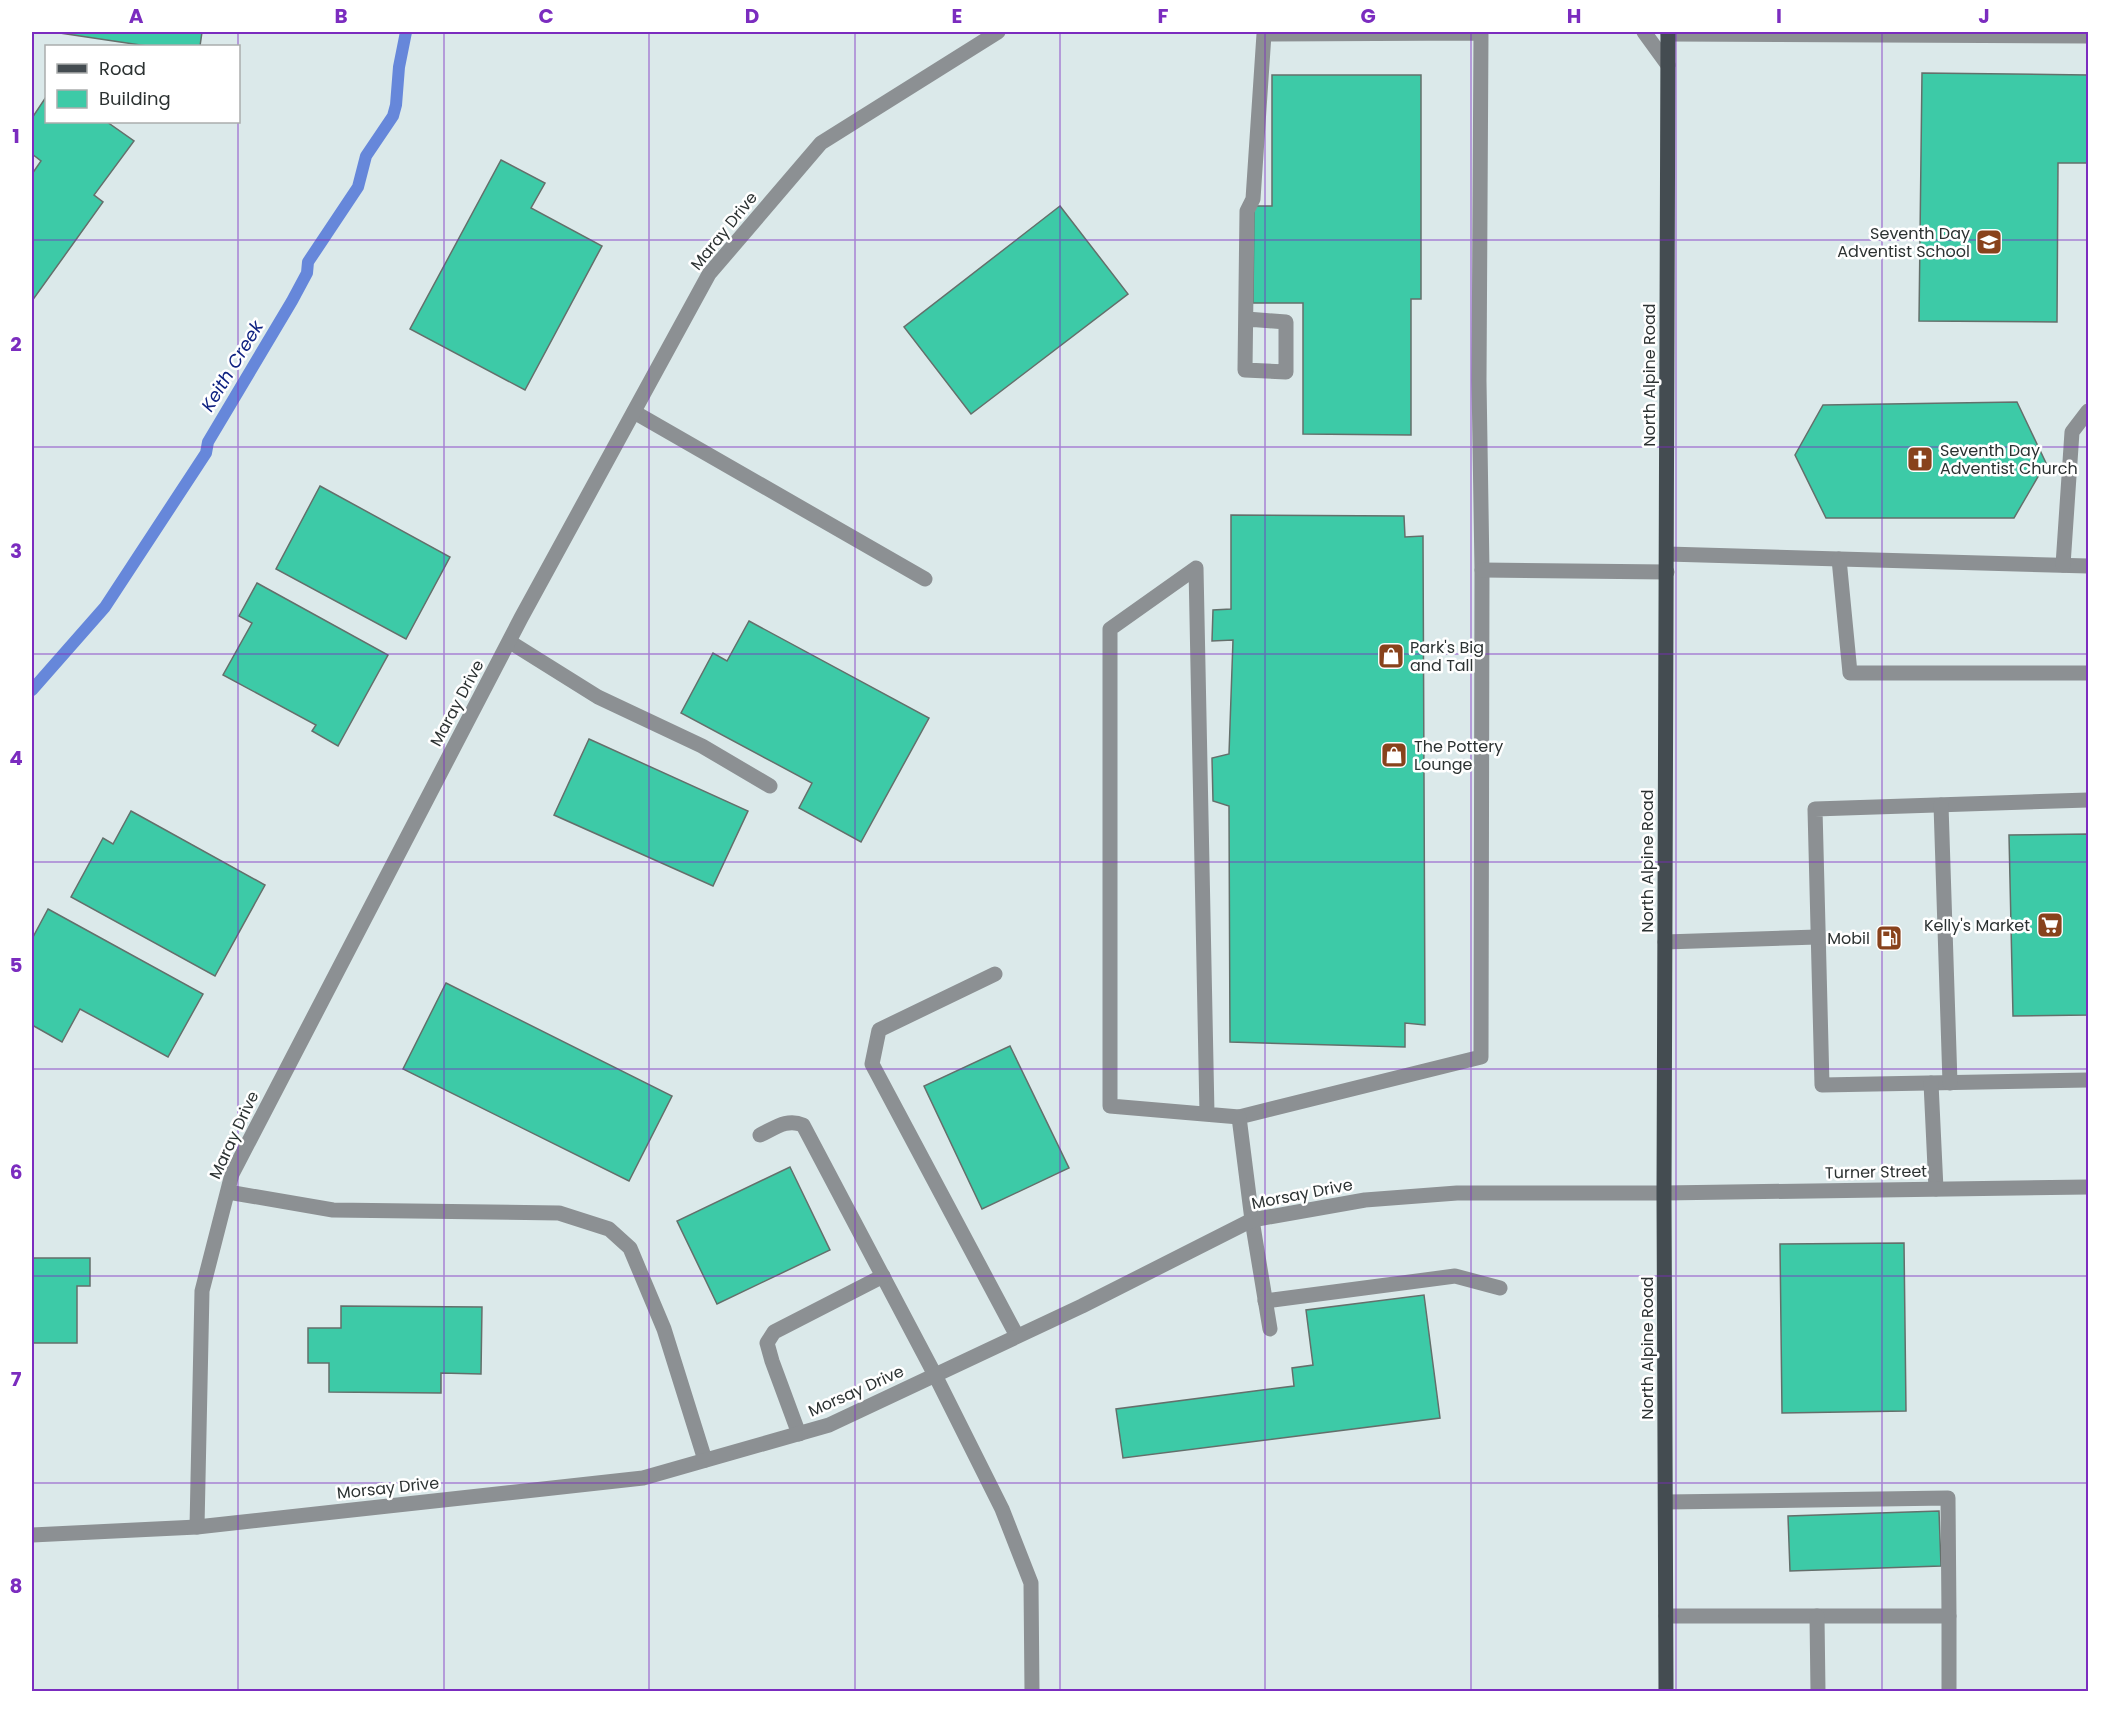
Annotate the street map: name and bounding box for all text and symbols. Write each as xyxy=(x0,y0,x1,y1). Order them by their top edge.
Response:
text: A xyxy=(129,2,144,30)
text: B xyxy=(334,2,348,30)
text: C xyxy=(538,2,554,30)
text: D xyxy=(745,2,759,30)
text: E xyxy=(952,2,962,30)
text: F xyxy=(1158,2,1169,30)
text: G xyxy=(1360,2,1376,30)
text: H xyxy=(1567,2,1581,30)
text: I xyxy=(1776,2,1782,30)
text: J xyxy=(1978,2,1990,30)
legend xyxy=(45,45,240,123)
text: Road xyxy=(99,56,146,81)
text: Building xyxy=(99,86,171,111)
text: 1 xyxy=(12,122,20,150)
street label: Maray Drive xyxy=(685,187,763,275)
place label: Seventh Day Adventist School xyxy=(1837,222,1970,263)
school or university icon: Seventh Day Adventist School xyxy=(1974,227,2004,257)
street label: North Alpine Road xyxy=(1638,303,1661,447)
water label: Keith Creek xyxy=(195,315,269,416)
text: 2 xyxy=(10,330,22,358)
place label: Seventh Day Adventist Church xyxy=(1940,439,2078,480)
church icon: Seventh Day Adventist Church xyxy=(1905,444,1935,474)
text: 3 xyxy=(10,537,22,565)
place label: Park's Big and Tall xyxy=(1410,636,1484,677)
shop icon: Park's Big and Tall xyxy=(1376,641,1406,671)
street label: Maray Drive xyxy=(425,656,489,750)
place label: The Pottery Lounge xyxy=(1414,735,1503,776)
shop icon: The Pottery Lounge xyxy=(1379,740,1409,770)
text: 4 xyxy=(9,744,23,772)
street label: North Alpine Road xyxy=(1636,789,1659,933)
supermarket icon: Kelly's Market xyxy=(2035,910,2065,940)
place label: Kelly's Market xyxy=(1924,914,2030,937)
fuel station icon: Mobil xyxy=(1874,923,1904,953)
place label: Mobil xyxy=(1827,927,1870,950)
text: 5 xyxy=(10,951,23,979)
street label: Maray Drive xyxy=(204,1087,264,1183)
text: 6 xyxy=(10,1158,22,1186)
street label: Turner Street xyxy=(1825,1160,1927,1184)
street label: Morsay Drive xyxy=(1249,1173,1355,1215)
street label: North Alpine Road xyxy=(1636,1276,1659,1420)
street label: Morsay Drive xyxy=(804,1360,908,1422)
text: 7 xyxy=(11,1365,22,1393)
street label: Morsay Drive xyxy=(336,1471,440,1505)
text: 8 xyxy=(10,1572,22,1600)

